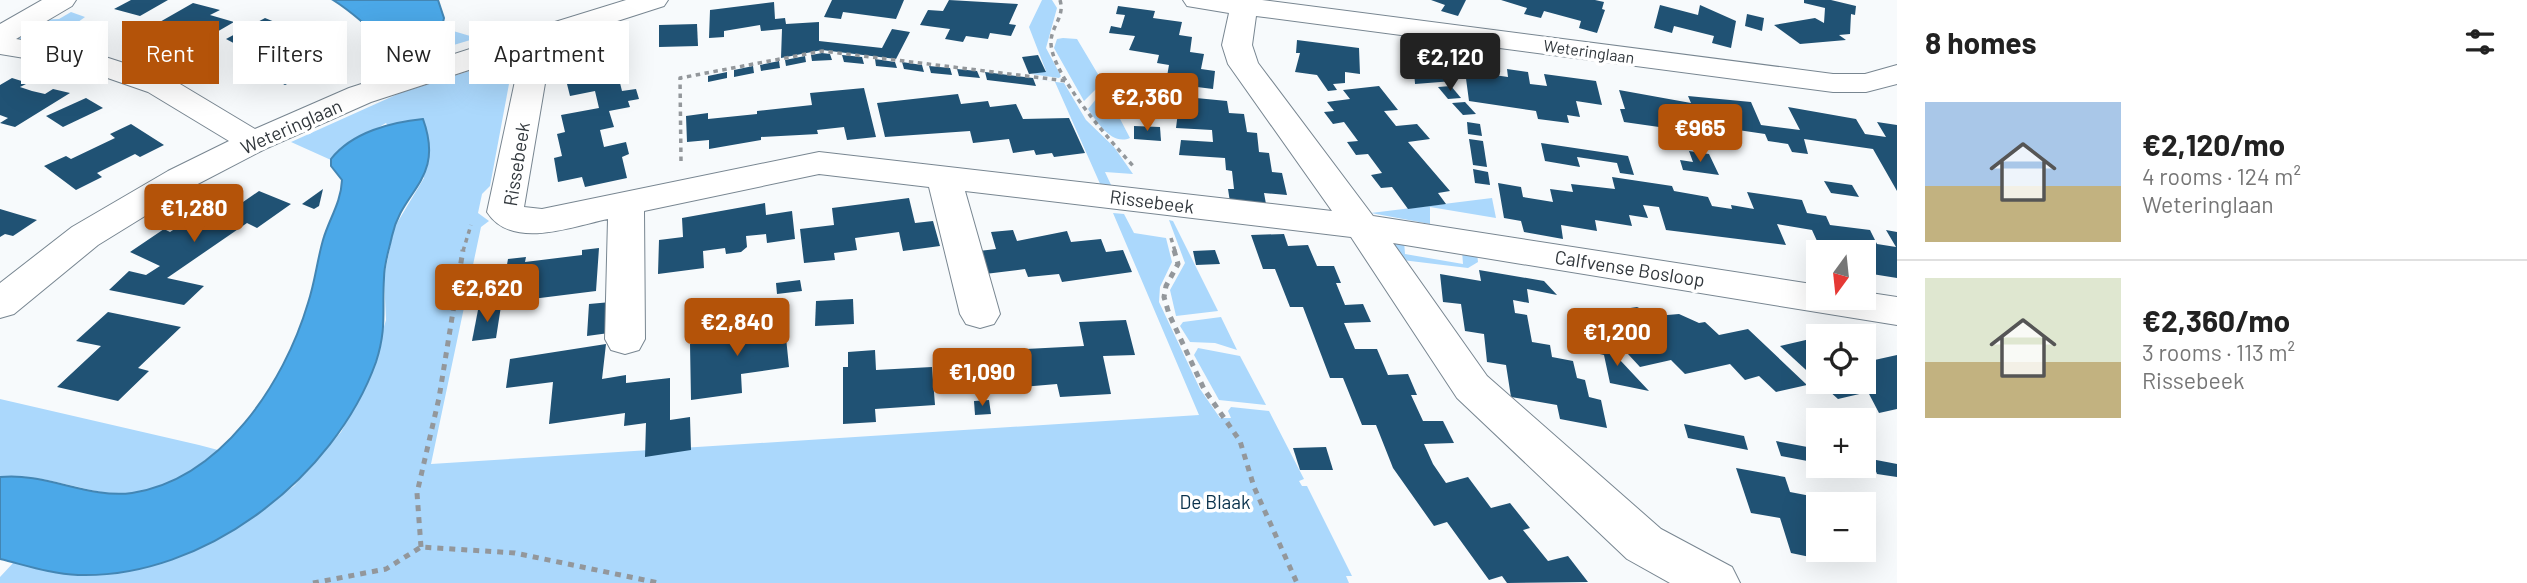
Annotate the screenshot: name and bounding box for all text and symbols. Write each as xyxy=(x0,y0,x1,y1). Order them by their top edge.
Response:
chip: Buy xyxy=(21,21,108,84)
chip: Rent xyxy=(122,21,219,84)
chip: Filters xyxy=(233,21,347,84)
chip: New xyxy=(361,21,455,84)
chip: Apartment xyxy=(469,21,629,84)
icon: filters xyxy=(2461,23,2499,61)
text: 8 homes xyxy=(1925,24,2036,60)
pin: €2,120 xyxy=(1393,34,1507,93)
street label: Weteringlaan xyxy=(1542,35,1636,67)
text: €2,120 xyxy=(1416,42,1484,70)
pin: €2,360 xyxy=(1090,74,1204,133)
text: €2,360 xyxy=(1111,82,1183,110)
street label: Weteringlaan xyxy=(237,93,345,159)
pin: €965 xyxy=(1659,104,1741,164)
text: €965 xyxy=(1674,113,1726,141)
street label: Rissebeek xyxy=(498,120,534,208)
text: €2,120/mo xyxy=(2142,126,2285,162)
icon: home xyxy=(1981,130,2065,214)
text: 4 rooms · 124 m² xyxy=(2142,162,2301,190)
pin: €1,280 xyxy=(137,184,251,244)
street label: Rissebeek xyxy=(1109,184,1195,218)
text: Weteringlaan xyxy=(2142,190,2274,218)
text: €1,280 xyxy=(160,193,228,221)
north arrow xyxy=(1806,240,1876,310)
map controls xyxy=(1806,240,1876,562)
street label: Calfvense Bosloop xyxy=(1553,245,1707,291)
pin: €2,620 xyxy=(430,264,544,324)
text: €2,620 xyxy=(451,273,523,301)
pin: €2,840 xyxy=(680,298,794,358)
text: €2,360/mo xyxy=(2142,302,2290,338)
icon: home xyxy=(1981,306,2065,390)
text: €2,840 xyxy=(700,307,774,335)
pin: €1,200 xyxy=(1560,308,1674,368)
text: €1,200 xyxy=(1583,317,1651,345)
button: locate xyxy=(1806,324,1876,394)
text: 3 rooms · 113 m² xyxy=(2142,338,2295,366)
pin: €1,090 xyxy=(925,348,1039,408)
text: €1,090 xyxy=(949,357,1015,385)
text: Rissebeek xyxy=(2142,366,2244,394)
button: + xyxy=(1806,408,1876,478)
park label: De Blaak xyxy=(1180,490,1250,513)
button: − xyxy=(1806,492,1876,562)

